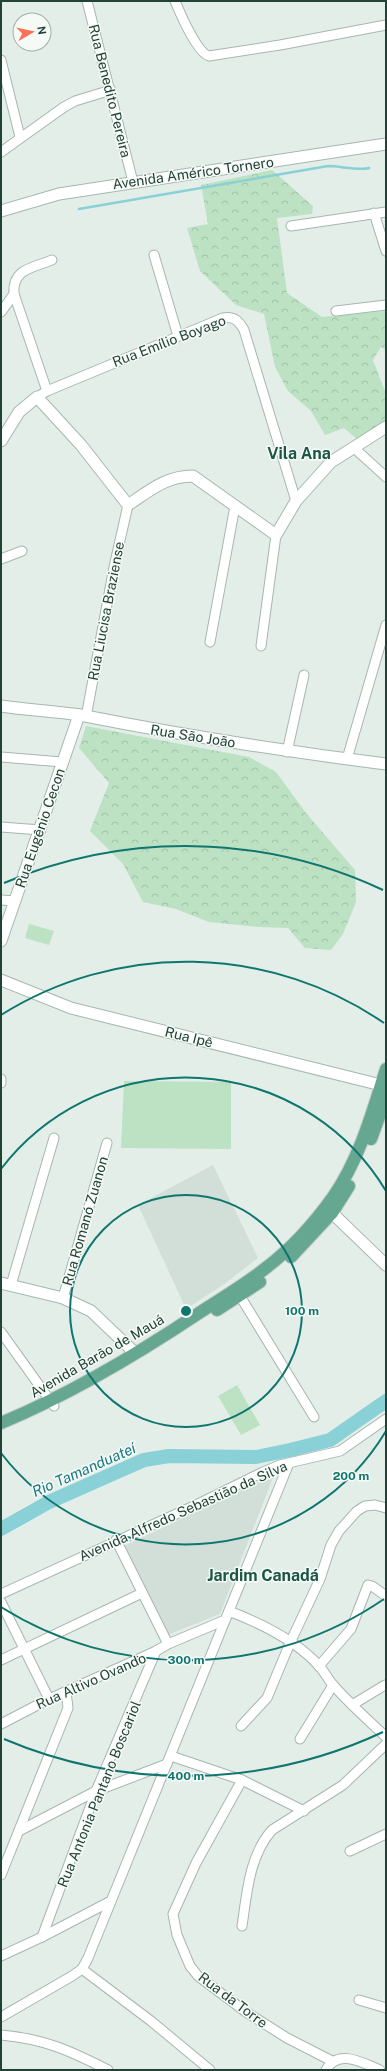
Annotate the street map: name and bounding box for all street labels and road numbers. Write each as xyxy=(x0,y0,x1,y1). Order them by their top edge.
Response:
street label: Rua Benedito Pereira xyxy=(86,23,134,159)
street label: Avenida Américo Tornero xyxy=(111,154,275,192)
street label: Rua Emílio Boyago xyxy=(110,312,228,370)
street label: Rua Liucisa Braziense xyxy=(85,540,127,682)
street label: Rua São João xyxy=(149,721,237,751)
street label: Rua Eugênio Cecon xyxy=(12,766,68,890)
street label: Rua Ipê xyxy=(163,1023,215,1051)
street label: Rua Romanó Zuanon xyxy=(59,1155,111,1287)
street label: Avenida Barão de Mauá xyxy=(27,1311,167,1401)
street label: Avenida Alfredo Sebastião da Silva xyxy=(76,1458,290,1564)
street label: Rua Altivo Ovando xyxy=(34,1650,148,1712)
street label: Rua Antonia Pantano Boscariol xyxy=(54,1698,144,1890)
street label: Rua da Torre xyxy=(195,1969,271,2031)

